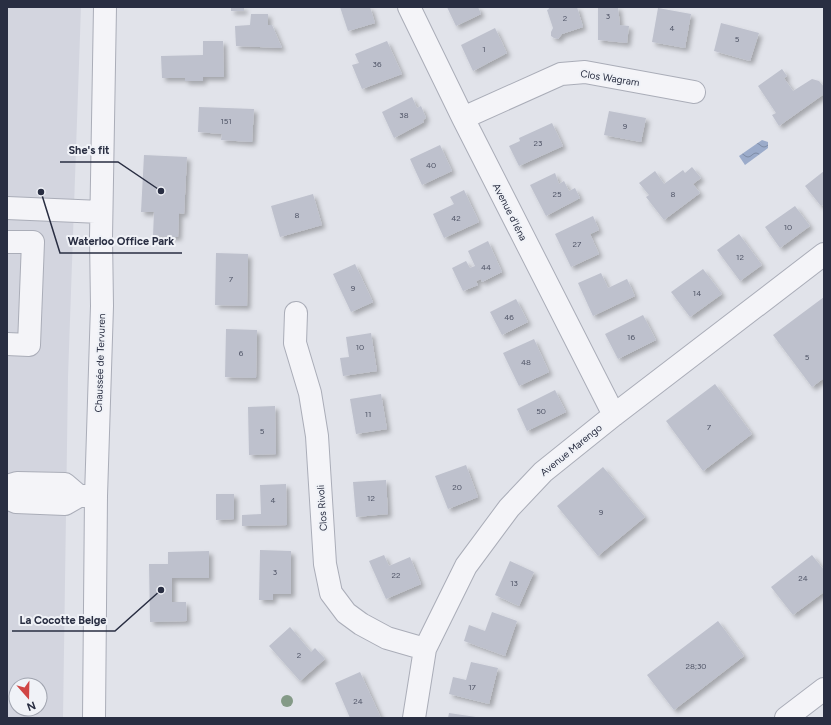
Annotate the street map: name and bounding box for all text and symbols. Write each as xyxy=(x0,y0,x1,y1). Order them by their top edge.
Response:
house number: 3 xyxy=(606,11,610,21)
house number: 2 xyxy=(563,13,567,23)
house number: 4 xyxy=(670,23,675,33)
house number: 5 xyxy=(735,34,740,44)
house number: 1 xyxy=(482,44,486,54)
house number: 36 xyxy=(373,59,382,69)
street label: Clos Wagram xyxy=(580,67,640,89)
house number: 38 xyxy=(399,110,409,120)
house number: 151 xyxy=(220,116,232,126)
house number: 9 xyxy=(623,121,628,131)
house number: 23 xyxy=(534,138,542,148)
callout: She's fit xyxy=(60,139,118,162)
text: She's fit xyxy=(68,144,110,157)
house number: 40 xyxy=(426,160,436,170)
street label: Avenue d'Iéna xyxy=(490,181,530,243)
house number: 25 xyxy=(552,189,562,199)
house number: 8 xyxy=(671,189,676,199)
house number: 8 xyxy=(295,210,300,220)
house number: 42 xyxy=(451,213,461,223)
house number: 10 xyxy=(784,222,792,232)
callout: Waterloo Office Park xyxy=(60,230,182,253)
text: Waterloo Office Park xyxy=(68,235,174,248)
house number: 27 xyxy=(573,239,582,249)
house number: 12 xyxy=(736,252,744,262)
house number: 44 xyxy=(481,262,491,272)
house number: 7 xyxy=(229,274,234,284)
house number: 9 xyxy=(351,283,356,293)
house number: 14 xyxy=(693,288,701,298)
house number: 46 xyxy=(504,312,514,322)
street label: Chaussée de Tervuren xyxy=(92,313,108,413)
house number: 16 xyxy=(627,332,635,342)
house number: 10 xyxy=(356,342,364,352)
house number: 6 xyxy=(239,348,244,358)
house number: 5 xyxy=(805,352,810,362)
house number: 48 xyxy=(521,357,531,367)
house number: 50 xyxy=(536,406,546,416)
house number: 11 xyxy=(365,409,371,419)
street label: Avenue Marengo xyxy=(537,421,605,479)
house number: 7 xyxy=(707,422,712,432)
house number: 5 xyxy=(260,426,265,436)
house number: 20 xyxy=(452,482,462,492)
street label: Clos Rivoli xyxy=(314,484,330,532)
house number: 12 xyxy=(367,493,375,503)
house number: 4 xyxy=(271,495,276,505)
house number: 9 xyxy=(599,507,604,517)
house number: 3 xyxy=(273,567,277,577)
house number: 22 xyxy=(392,570,400,580)
house number: 24 xyxy=(798,573,808,583)
house number: 13 xyxy=(510,578,518,588)
callout: La Cocotte Belge xyxy=(12,608,115,631)
text: La Cocotte Belge xyxy=(20,614,106,627)
house number: 2 xyxy=(297,650,301,660)
house number: 28;30 xyxy=(686,661,706,671)
north arrow xyxy=(8,677,48,717)
house number: 17 xyxy=(468,682,476,692)
house number: 24 xyxy=(353,696,363,706)
text: N xyxy=(25,698,37,713)

